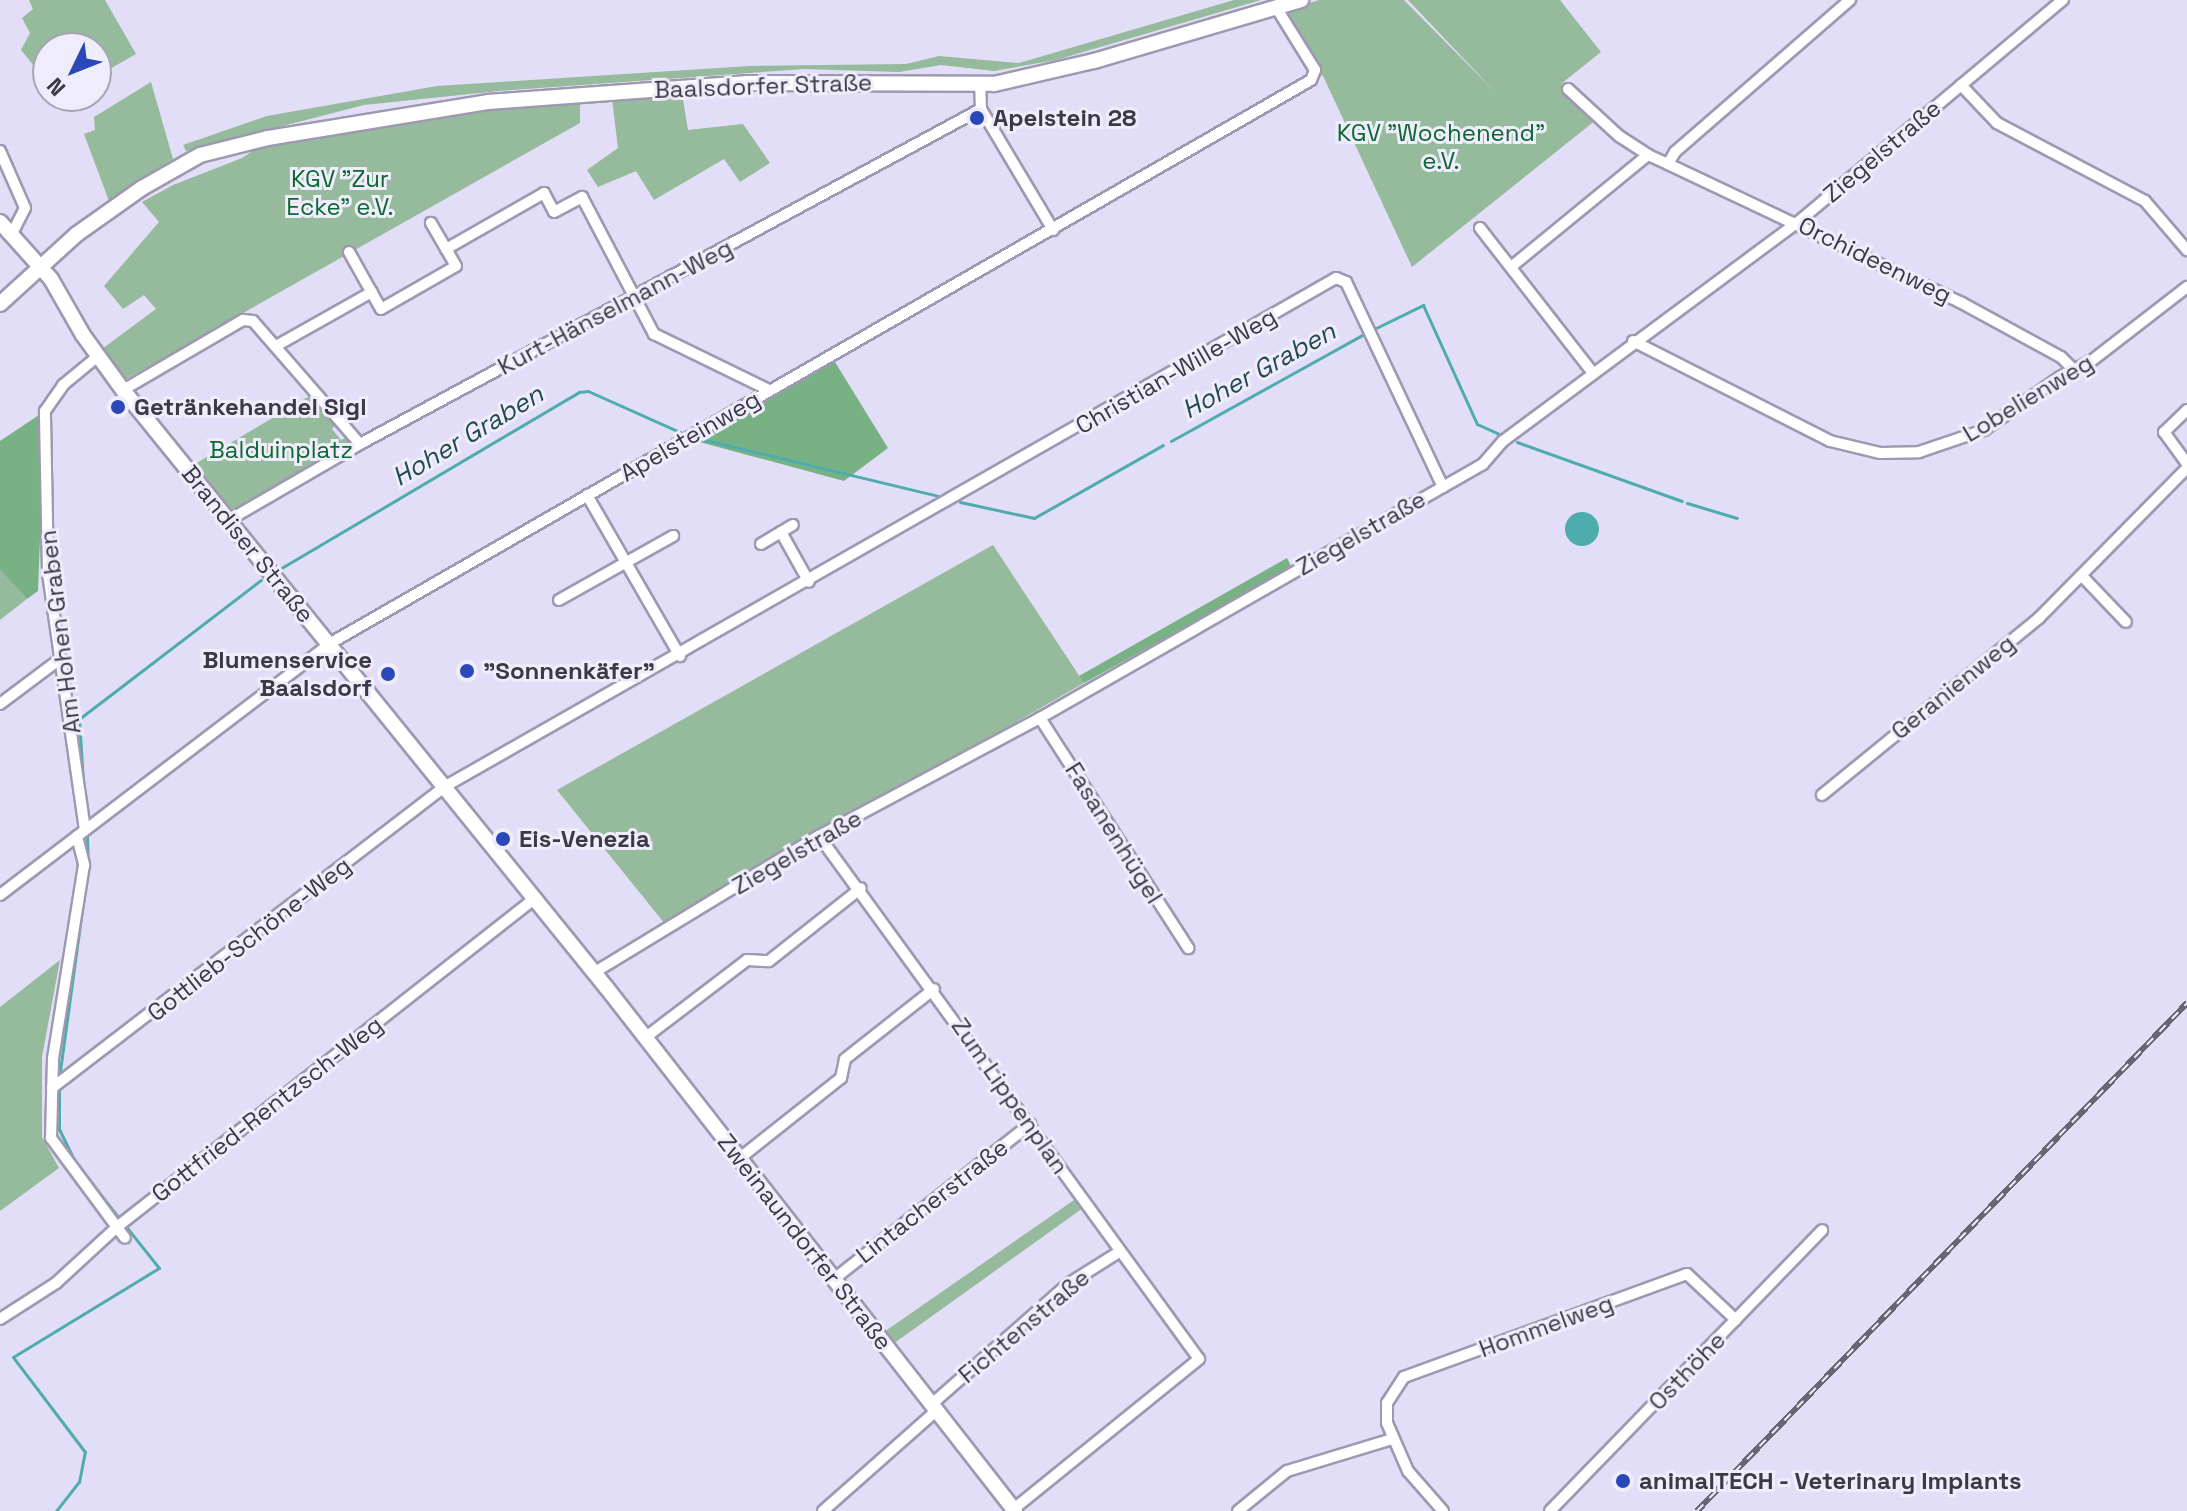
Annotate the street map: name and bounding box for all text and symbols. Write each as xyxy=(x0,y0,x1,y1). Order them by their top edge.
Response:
north arrow xyxy=(32,32,112,112)
street label: Baalsdorfer Straße xyxy=(653,68,873,104)
text: N xyxy=(41,72,71,102)
street label: Ziegelstraße xyxy=(1817,94,1947,208)
place label: Apelstein 28 xyxy=(993,104,1136,132)
marker: Apelstein 28 xyxy=(968,109,986,127)
park label: KGV "Wochenend" e.V. xyxy=(1337,119,1545,175)
park label: KGV "Zur Ecke" e.V. xyxy=(286,165,394,221)
street label: Orchideenweg xyxy=(1794,211,1956,309)
street label: Kurt-Hänselmann-Weg xyxy=(493,233,737,381)
street label: Christian-Wille-Weg xyxy=(1071,302,1281,440)
water label: Hoher Graben xyxy=(1177,316,1341,426)
street label: Lobelienweg xyxy=(1958,348,2098,448)
water label: Hoher Graben xyxy=(387,379,549,493)
street label: Apelsteinweg xyxy=(615,384,765,488)
place label: Getränkehandel Sigl xyxy=(134,393,367,421)
marker: Getränkehandel Sigl xyxy=(109,398,127,416)
park label: Balduinplatz xyxy=(209,436,353,464)
street label: Brandiser Straße xyxy=(176,460,320,628)
street label: Ziegelstraße xyxy=(1291,484,1431,582)
street label: Am Hohen Graben xyxy=(33,529,87,735)
street label: Geranienweg xyxy=(1885,628,2021,746)
place label: Blumenservice Baalsdorf xyxy=(202,646,372,702)
place label: "Sonnenkäfer" xyxy=(483,657,655,685)
marker: "Sonnenkäfer" xyxy=(458,662,476,680)
marker: Blumenservice Baalsdorf xyxy=(379,665,397,683)
street label: Fasanenhügel xyxy=(1059,757,1169,909)
street label: Ziegelstraße xyxy=(727,803,867,901)
place label: Eis-Venezia xyxy=(519,825,650,853)
marker: Eis-Venezia xyxy=(494,830,512,848)
street label: Gottlieb-Schöne-Weg xyxy=(142,851,356,1027)
street label: Gottfried-Rentzsch-Weg xyxy=(146,1010,388,1208)
street label: Zum Lippenplan xyxy=(945,1012,1075,1180)
street label: Zweinaundorfer Straße xyxy=(712,1128,898,1356)
street label: Lintacherstraße xyxy=(850,1133,1014,1269)
street label: Fichtenstraße xyxy=(953,1263,1095,1389)
street label: Hommelweg xyxy=(1475,1288,1617,1364)
street label: Osthöhe xyxy=(1643,1326,1731,1416)
place label: animalTECH - Veterinary Implants xyxy=(1639,1467,2023,1495)
marker: animalTECH - Veterinary Implants xyxy=(1614,1472,1632,1490)

